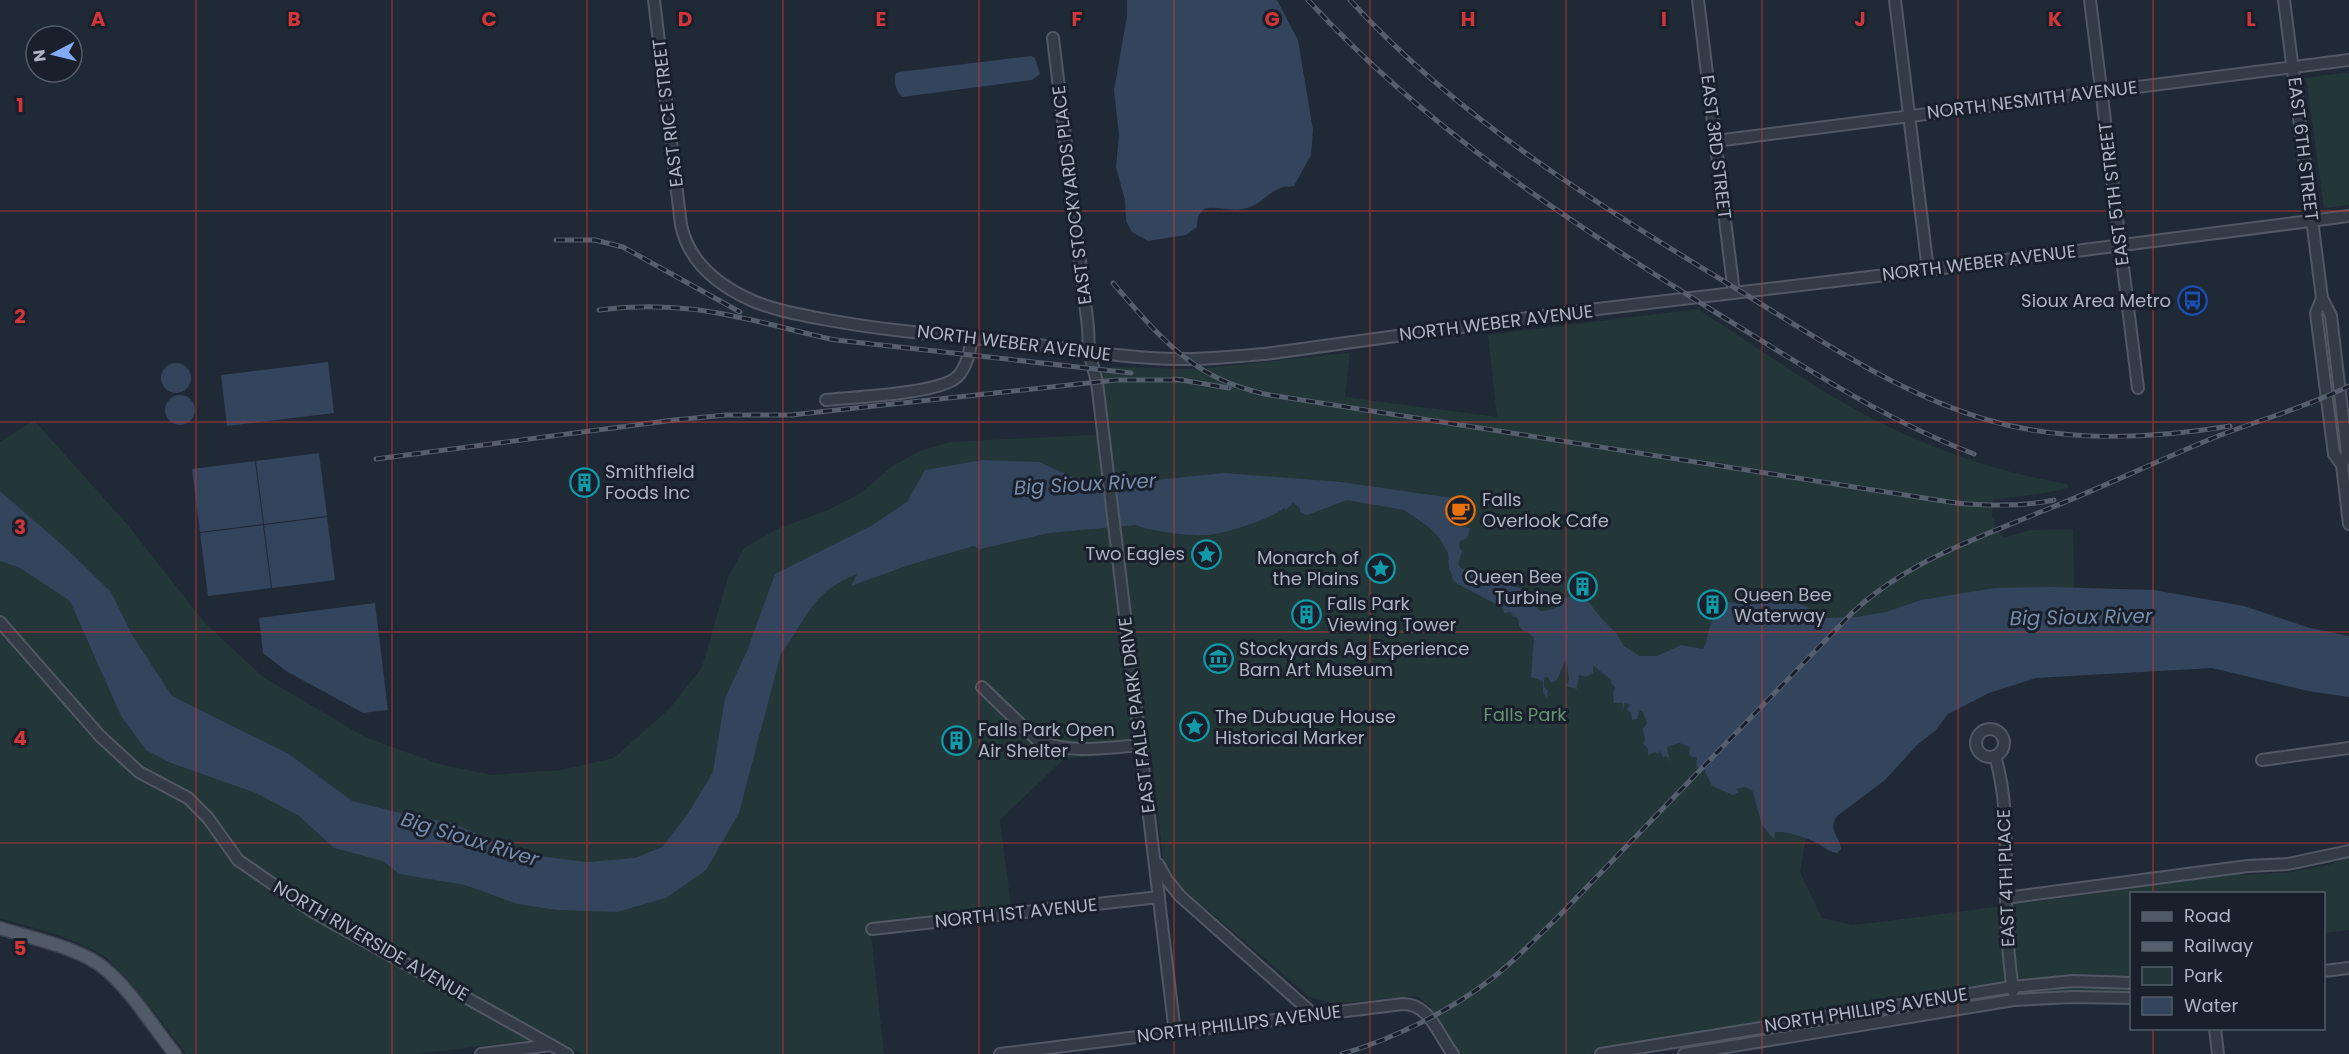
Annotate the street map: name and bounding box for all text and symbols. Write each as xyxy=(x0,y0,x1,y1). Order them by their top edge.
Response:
text: A xyxy=(91,5,106,33)
text: B xyxy=(287,5,301,33)
text: C xyxy=(481,5,497,33)
text: D xyxy=(678,5,692,33)
text: E xyxy=(876,5,886,33)
text: F xyxy=(1072,5,1083,33)
text: G xyxy=(1264,5,1280,33)
text: H xyxy=(1461,5,1475,33)
text: I xyxy=(1661,5,1667,33)
text: J xyxy=(1854,5,1866,33)
text: K xyxy=(2048,5,2062,33)
text: L xyxy=(2246,5,2256,33)
north arrow xyxy=(24,24,84,84)
street label: EAST RICE STREET xyxy=(646,37,689,189)
text: N xyxy=(27,48,52,63)
street label: EAST 3RD STREET xyxy=(1695,73,1738,221)
street label: NORTH NESMITH AVENUE xyxy=(1925,74,2139,125)
street label: EAST 6TH STREET xyxy=(2282,76,2325,222)
street label: EAST STOCKYARDS PLACE xyxy=(1046,84,1097,306)
text: 1 xyxy=(16,91,24,119)
street label: EAST 5TH STREET xyxy=(2092,121,2135,267)
street label: NORTH WEBER AVENUE xyxy=(1881,238,2077,287)
bus stop icon: Sioux Area Metro xyxy=(2176,285,2208,317)
place label: Sioux Area Metro xyxy=(2021,288,2171,313)
street label: NORTH WEBER AVENUE xyxy=(1398,298,1594,347)
text: 2 xyxy=(14,302,26,330)
street label: NORTH WEBER AVENUE xyxy=(916,318,1112,367)
place label: Smithfield Foods Inc xyxy=(605,459,695,505)
building icon: Smithfield Foods Inc xyxy=(568,466,600,498)
water label: Big Sioux River xyxy=(1013,466,1157,502)
place label: Falls Overlook Cafe xyxy=(1482,487,1609,533)
cafe icon: Falls Overlook Cafe xyxy=(1445,494,1477,526)
text: 3 xyxy=(14,513,26,541)
place icon: Two Eagles xyxy=(1190,538,1222,570)
place label: Two Eagles xyxy=(1086,541,1185,566)
place label: Monarch of the Plains xyxy=(1257,545,1359,591)
place icon: Monarch of the Plains xyxy=(1364,552,1396,584)
place label: Queen Bee Turbine xyxy=(1464,564,1562,610)
building icon: Queen Bee Turbine xyxy=(1567,571,1599,603)
place label: Queen Bee Waterway xyxy=(1734,582,1832,628)
building icon: Queen Bee Waterway xyxy=(1697,589,1729,621)
place label: Falls Park Viewing Tower xyxy=(1327,591,1457,637)
building icon: Falls Park Viewing Tower xyxy=(1290,598,1322,630)
water label: Big Sioux River xyxy=(2010,602,2153,632)
street label: EAST FALLS PARK DRIVE xyxy=(1112,616,1161,814)
place label: Stockyards Ag Experience Barn Art Museum xyxy=(1239,636,1469,682)
museum icon: Stockyards Ag Experience Barn Art Museum xyxy=(1202,643,1234,675)
park label: Falls Park xyxy=(1484,702,1567,727)
place label: The Dubuque House Historical Marker xyxy=(1215,704,1396,750)
place icon: The Dubuque House Historical Marker xyxy=(1178,711,1210,743)
place label: Falls Park Open Air Shelter xyxy=(978,717,1115,763)
text: 4 xyxy=(13,724,27,752)
building icon: Falls Park Open Air Shelter xyxy=(941,724,973,756)
water label: Big Sioux River xyxy=(398,805,543,873)
street label: EAST 4TH PLACE xyxy=(1991,808,2020,948)
street label: NORTH RIVERSIDE AVENUE xyxy=(269,874,474,1007)
street label: NORTH 1ST AVENUE xyxy=(933,892,1098,933)
legend xyxy=(2130,892,2325,1030)
text: Road xyxy=(2184,903,2231,928)
text: Railway xyxy=(2184,933,2253,958)
text: 5 xyxy=(14,934,27,962)
text: Park xyxy=(2184,963,2223,988)
street label: NORTH PHILLIPS AVENUE xyxy=(1763,981,1969,1038)
text: Water xyxy=(2184,993,2238,1018)
street label: NORTH PHILLIPS AVENUE xyxy=(1135,999,1342,1048)

